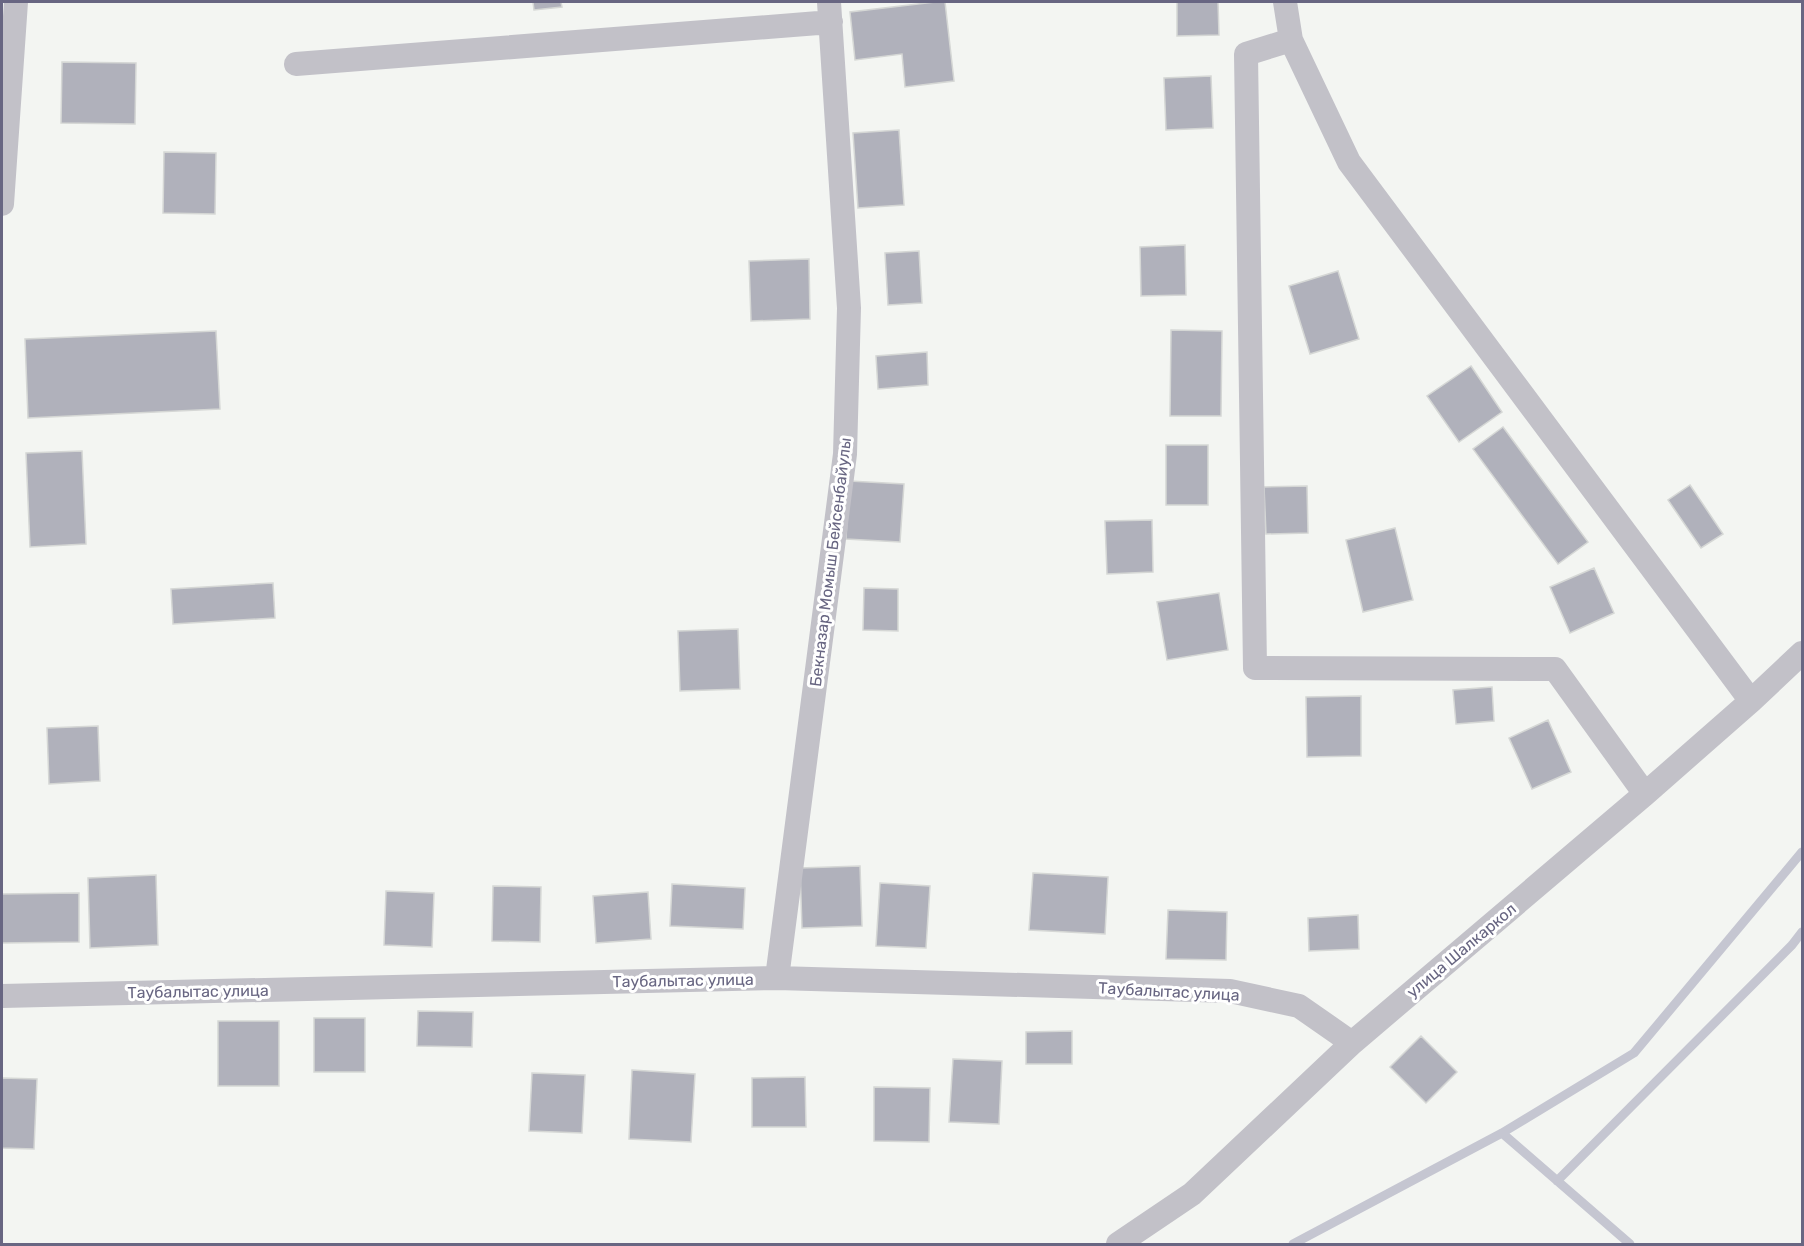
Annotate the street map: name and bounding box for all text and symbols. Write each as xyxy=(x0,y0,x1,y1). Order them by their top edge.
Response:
street label: Бекназар Момыш Бейсенбайулы xyxy=(806,436,855,688)
street label: улица Шалкаркол xyxy=(1403,899,1520,1002)
street label: Таубалытас улица xyxy=(612,970,754,991)
street label: Таубалытас улица xyxy=(1098,978,1240,1005)
street label: Таубалытас улица xyxy=(127,981,269,1002)

